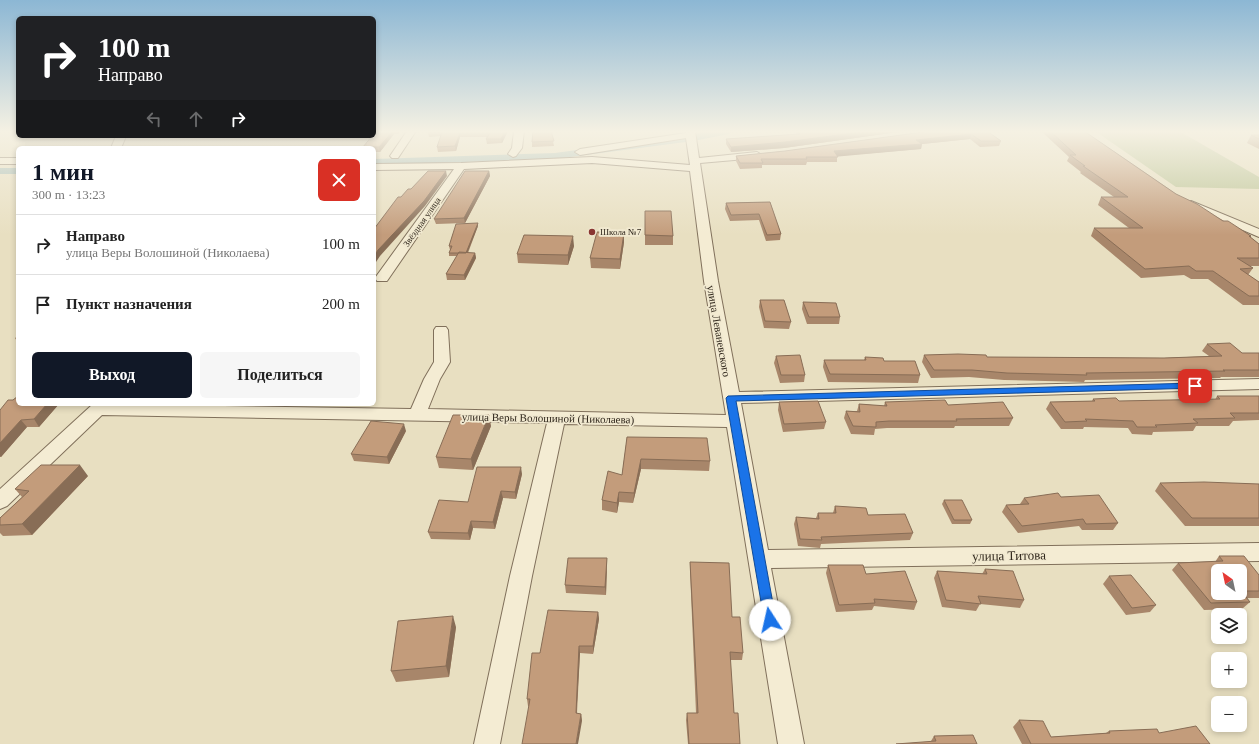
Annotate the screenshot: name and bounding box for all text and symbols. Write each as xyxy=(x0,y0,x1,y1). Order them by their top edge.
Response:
icon: right xyxy=(32,32,84,84)
text: 100 m xyxy=(98,32,170,63)
text: Направо xyxy=(98,65,163,85)
icon: left xyxy=(143,108,165,130)
icon: ahead xyxy=(185,108,207,130)
icon: right xyxy=(227,108,249,130)
text: 1 мин xyxy=(32,159,94,185)
button: close xyxy=(318,159,360,201)
text: 300 m · 13:23 xyxy=(32,187,105,202)
street label: Звёздная улица xyxy=(401,195,443,249)
marker: Школа №7 xyxy=(587,227,597,237)
place label: Школа №7 xyxy=(600,227,642,237)
text: Направо xyxy=(66,228,125,244)
icon: right xyxy=(32,234,54,256)
text: 100 m xyxy=(322,236,360,252)
text: улица Веры Волошиной (Николаева) xyxy=(66,245,270,260)
street label: улица Леваневского xyxy=(705,284,733,378)
icon: arrive xyxy=(32,294,54,316)
text: Пункт назначения xyxy=(66,296,192,312)
text: 200 m xyxy=(322,296,360,312)
button: Выход xyxy=(32,352,192,398)
button: Поделиться xyxy=(200,352,360,398)
pin xyxy=(1178,369,1212,403)
icon: arrive xyxy=(1184,375,1206,397)
street label: улица Веры Волошиной (Николаева) xyxy=(462,410,635,427)
street label: улица Титова xyxy=(972,547,1046,564)
north arrow xyxy=(1211,564,1247,600)
map controls xyxy=(1211,564,1247,732)
position arrow xyxy=(749,599,791,641)
button: layers xyxy=(1211,608,1247,644)
button: + xyxy=(1211,652,1247,688)
button: − xyxy=(1211,696,1247,732)

